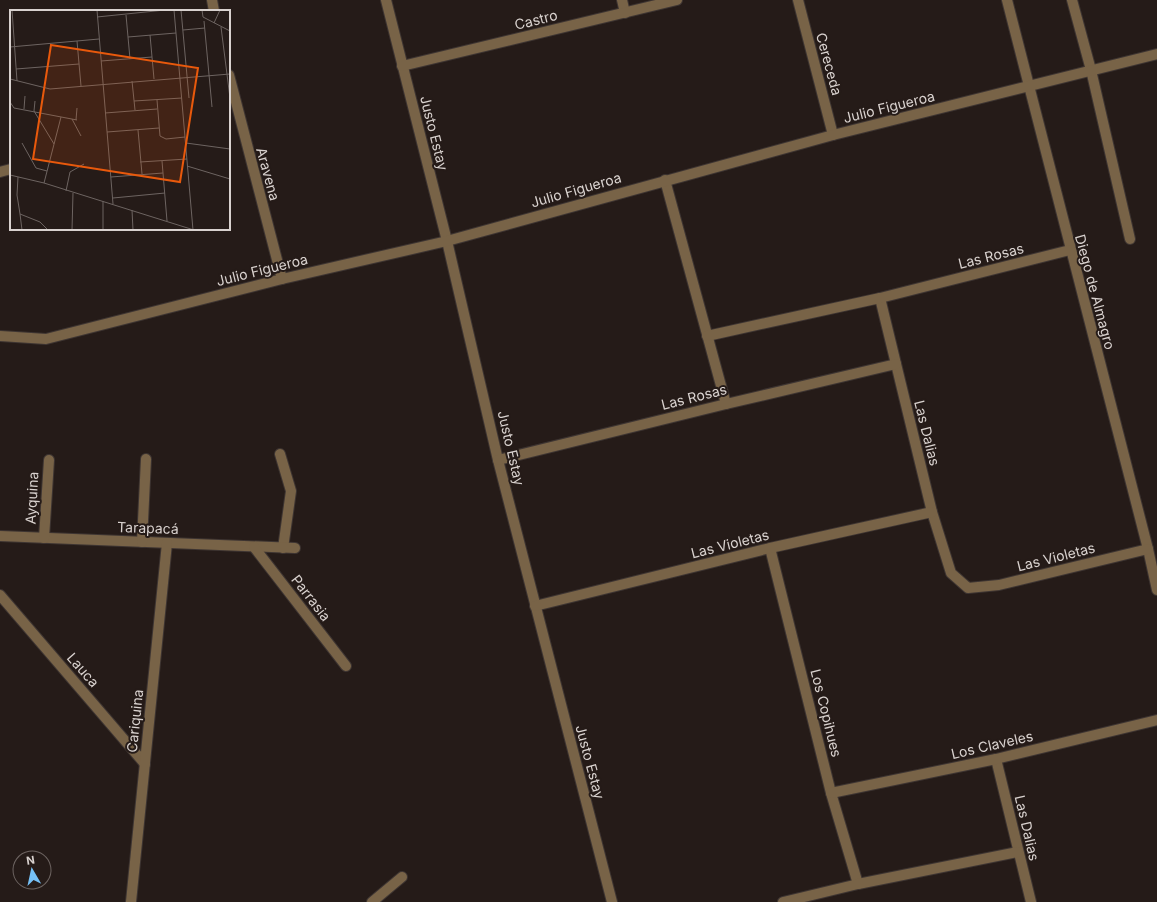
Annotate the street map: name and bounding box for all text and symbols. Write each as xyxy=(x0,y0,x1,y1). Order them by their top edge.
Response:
street label: Castro xyxy=(513,6,559,33)
inset map xyxy=(10,10,230,230)
street label: Cereceda xyxy=(813,31,846,97)
street label: Julio Figueroa xyxy=(841,87,936,126)
street label: Justo Estay xyxy=(417,94,452,172)
street label: Aravena xyxy=(253,145,284,202)
street label: Julio Figueroa xyxy=(529,168,623,211)
street label: Diego de Almagro xyxy=(1072,232,1119,351)
street label: Las Rosas xyxy=(956,239,1025,272)
street label: Julio Figueroa xyxy=(214,250,309,289)
street label: Las Rosas xyxy=(659,380,728,413)
street label: Las Dalias xyxy=(911,398,944,467)
street label: Justo Estay xyxy=(495,409,528,487)
street label: Ayquina xyxy=(22,471,41,525)
street label: Tarapacá xyxy=(117,518,179,537)
street label: Las Violetas xyxy=(689,526,771,561)
street label: Las Violetas xyxy=(1015,539,1097,574)
street label: Parrasia xyxy=(288,571,335,624)
street label: Lauca xyxy=(64,649,103,690)
street label: Los Copihues xyxy=(807,667,846,759)
street label: Cariquina xyxy=(123,689,146,753)
street label: Justo Estay xyxy=(572,723,609,801)
street label: Los Claveles xyxy=(949,727,1035,762)
street label: Las Dalias xyxy=(1012,793,1043,862)
north arrow xyxy=(12,850,52,890)
text: N xyxy=(25,853,36,868)

